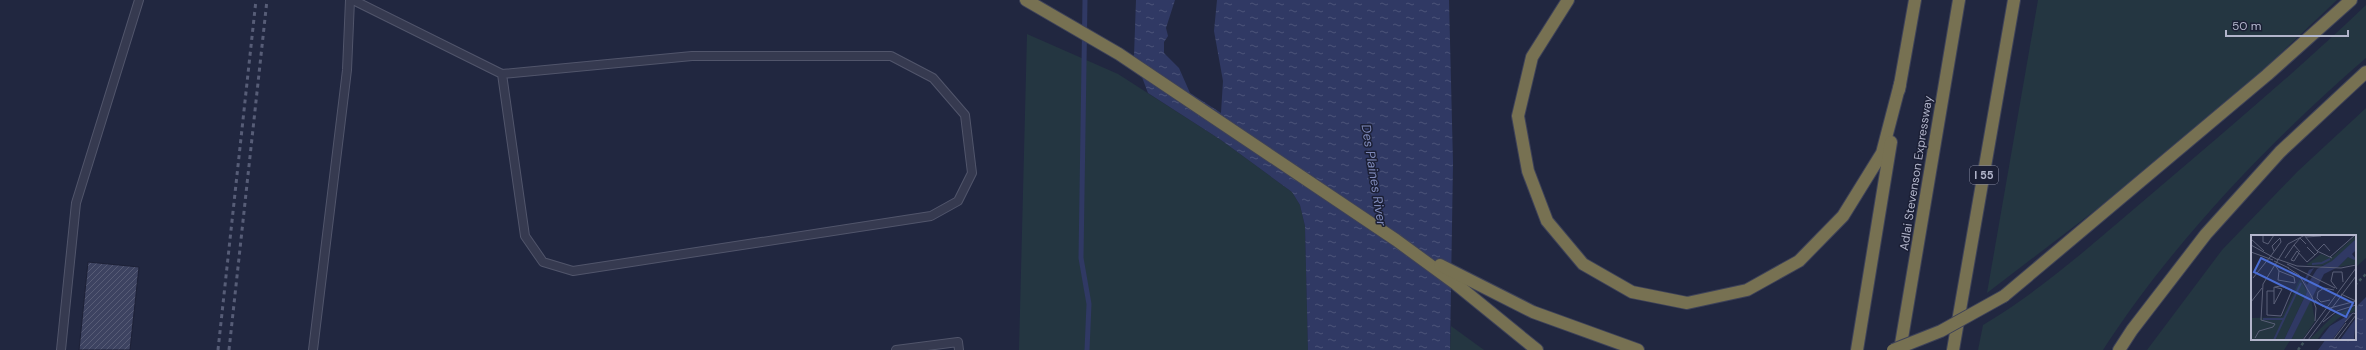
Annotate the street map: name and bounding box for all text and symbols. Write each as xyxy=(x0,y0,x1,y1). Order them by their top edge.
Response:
scale bar xyxy=(2226,12,2348,38)
text: 50 m xyxy=(2232,18,2261,34)
street label: Adlai Stevenson Expressway xyxy=(1896,94,1936,252)
water label: Des Plaines River xyxy=(1358,123,1391,228)
road number: I 55 xyxy=(1970,166,1998,184)
inset map xyxy=(2251,235,2356,340)

